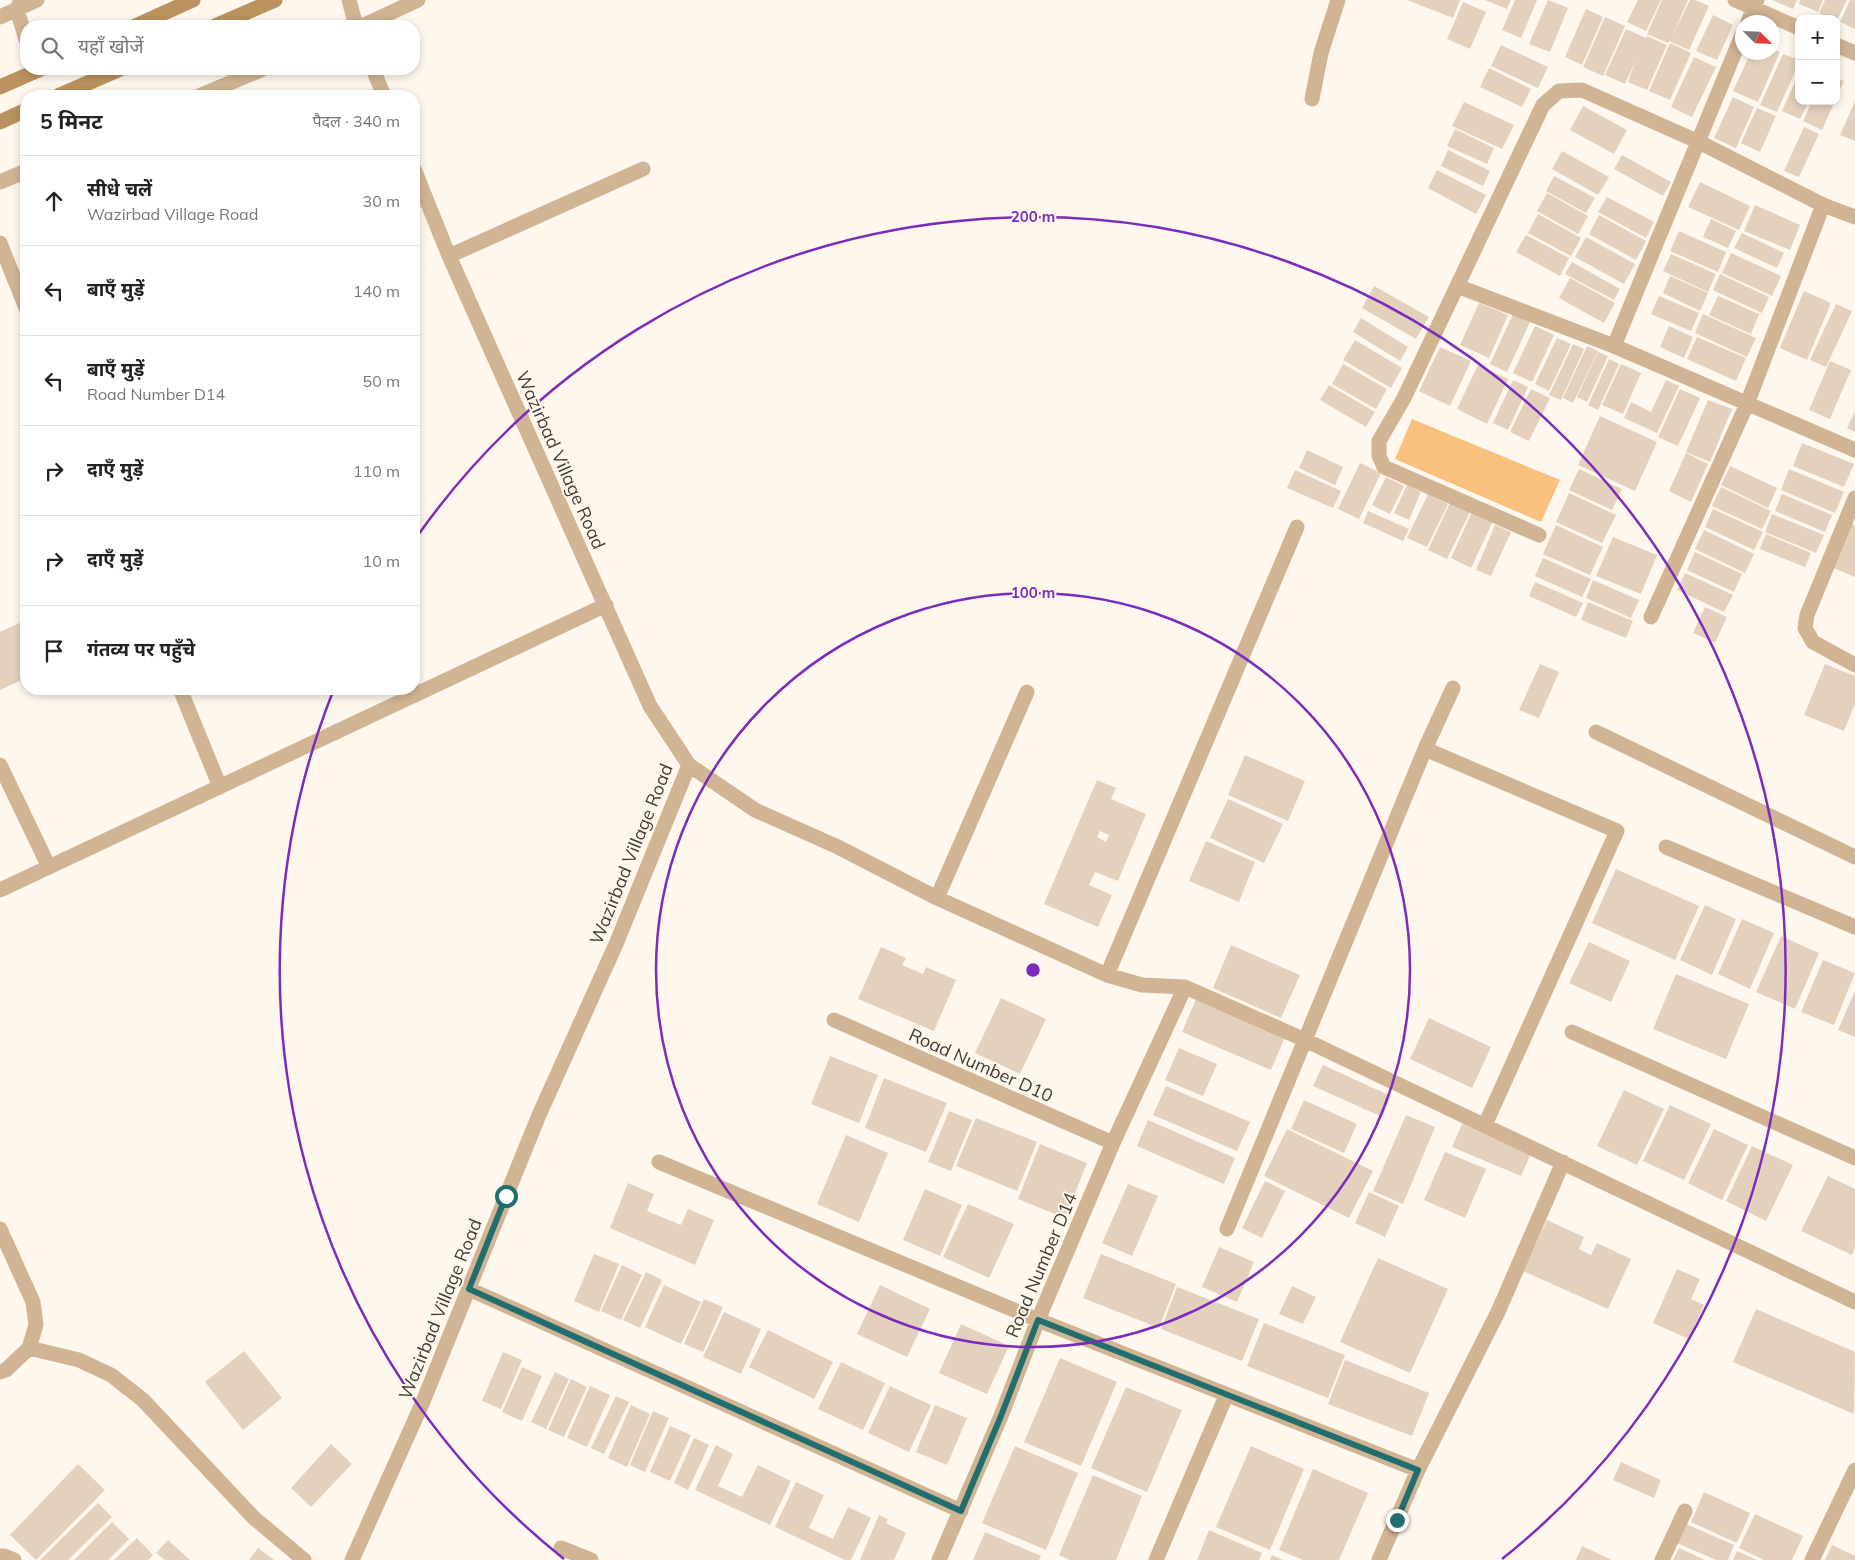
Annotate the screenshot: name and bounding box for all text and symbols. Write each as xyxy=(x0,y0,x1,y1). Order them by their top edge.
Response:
north arrow xyxy=(1735,15,1780,60)
map controls xyxy=(1795,15,1840,105)
button: + xyxy=(1795,15,1840,60)
search box xyxy=(20,20,420,75)
icon: search xyxy=(38,34,66,62)
text: यहाँ खोजें xyxy=(78,34,144,58)
button: − xyxy=(1795,60,1840,105)
text: 5 मिनट xyxy=(40,108,102,134)
text: पैदल · 340 m xyxy=(312,111,400,131)
text: सीधे चलें xyxy=(87,177,152,201)
icon: ahead xyxy=(40,187,68,215)
text: 30 m xyxy=(363,191,400,211)
text: Wazirbad Village Road xyxy=(87,204,258,224)
text: 200 m xyxy=(1011,207,1055,226)
icon: left xyxy=(40,277,68,305)
text: बाएँ मुड़ें xyxy=(87,277,144,301)
text: 140 m xyxy=(353,281,400,301)
text: बाएँ मुड़ें xyxy=(87,357,144,381)
icon: left xyxy=(40,367,68,395)
street label: Wazirbad Village Road xyxy=(511,367,611,553)
text: 50 m xyxy=(363,371,400,391)
text: Road Number D14 xyxy=(87,384,225,404)
icon: right xyxy=(40,457,68,485)
text: दाएँ मुड़ें xyxy=(87,457,143,481)
text: 110 m xyxy=(353,461,400,481)
icon: right xyxy=(40,547,68,575)
text: दाएँ मुड़ें xyxy=(87,547,143,571)
text: 10 m xyxy=(363,551,400,571)
text: 100 m xyxy=(1011,583,1055,602)
icon: arrive xyxy=(40,637,68,665)
text: गंतव्य पर पहुँचे xyxy=(87,637,195,661)
street label: Wazirbad Village Road xyxy=(584,760,678,948)
centre of rings xyxy=(1024,961,1042,979)
street label: Road Number D10 xyxy=(905,1023,1057,1107)
route start xyxy=(495,1185,518,1208)
street label: Road Number D14 xyxy=(1000,1189,1082,1341)
street label: Wazirbad Village Road xyxy=(393,1215,487,1403)
route end xyxy=(1386,1509,1409,1532)

